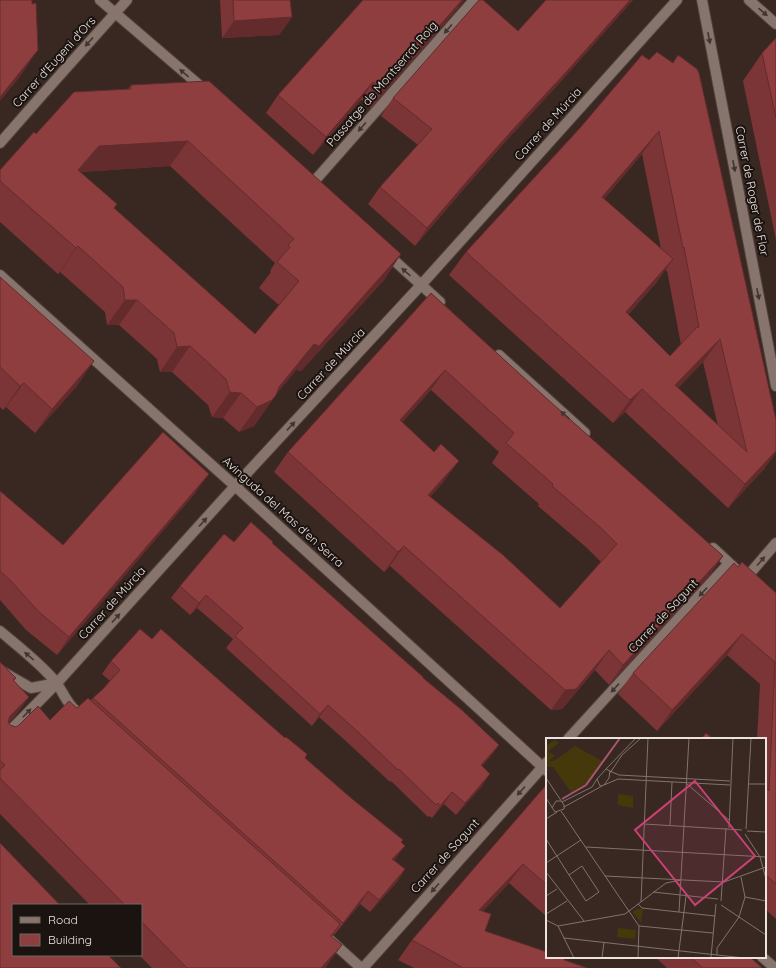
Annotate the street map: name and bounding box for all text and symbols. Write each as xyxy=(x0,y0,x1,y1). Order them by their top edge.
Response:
one-way arrow xyxy=(758,7,767,16)
street label: Carrer d'Eugeni d'Ors xyxy=(9,13,99,110)
street label: Passatge de Montserrat Roig xyxy=(323,18,440,150)
one-way arrow xyxy=(443,24,453,34)
one-way arrow xyxy=(706,32,712,44)
one-way arrow xyxy=(85,38,94,47)
one-way arrow xyxy=(179,68,190,77)
street label: Carrer de Múrcia xyxy=(511,84,584,163)
one-way arrow xyxy=(358,122,367,131)
street label: Carrer de Roger de Flor xyxy=(733,125,773,257)
one-way arrow xyxy=(731,160,737,172)
one-way arrow xyxy=(401,267,412,276)
one-way arrow xyxy=(756,288,762,300)
street label: Carrer de Múrcia xyxy=(293,324,368,403)
one-way arrow xyxy=(560,410,570,420)
one-way arrow xyxy=(286,421,296,431)
street label: Avinguda del Mas d'en Serra xyxy=(220,453,347,570)
one-way arrow xyxy=(198,517,208,527)
one-way arrow xyxy=(756,555,765,566)
street label: Carrer de Múrcia xyxy=(75,563,148,642)
street label: Carrer de Sagunt xyxy=(625,576,701,656)
one-way arrow xyxy=(698,587,708,597)
one-way arrow xyxy=(111,613,121,623)
one-way arrow xyxy=(24,652,35,661)
one-way arrow xyxy=(610,683,620,693)
one-way arrow xyxy=(22,708,32,718)
inset map xyxy=(546,738,766,958)
one-way arrow xyxy=(516,786,526,796)
street label: Carrer de Sagunt xyxy=(407,815,482,896)
one-way arrow xyxy=(430,883,439,893)
legend xyxy=(12,904,142,956)
text: Road xyxy=(48,912,78,927)
text: Building xyxy=(48,932,92,947)

